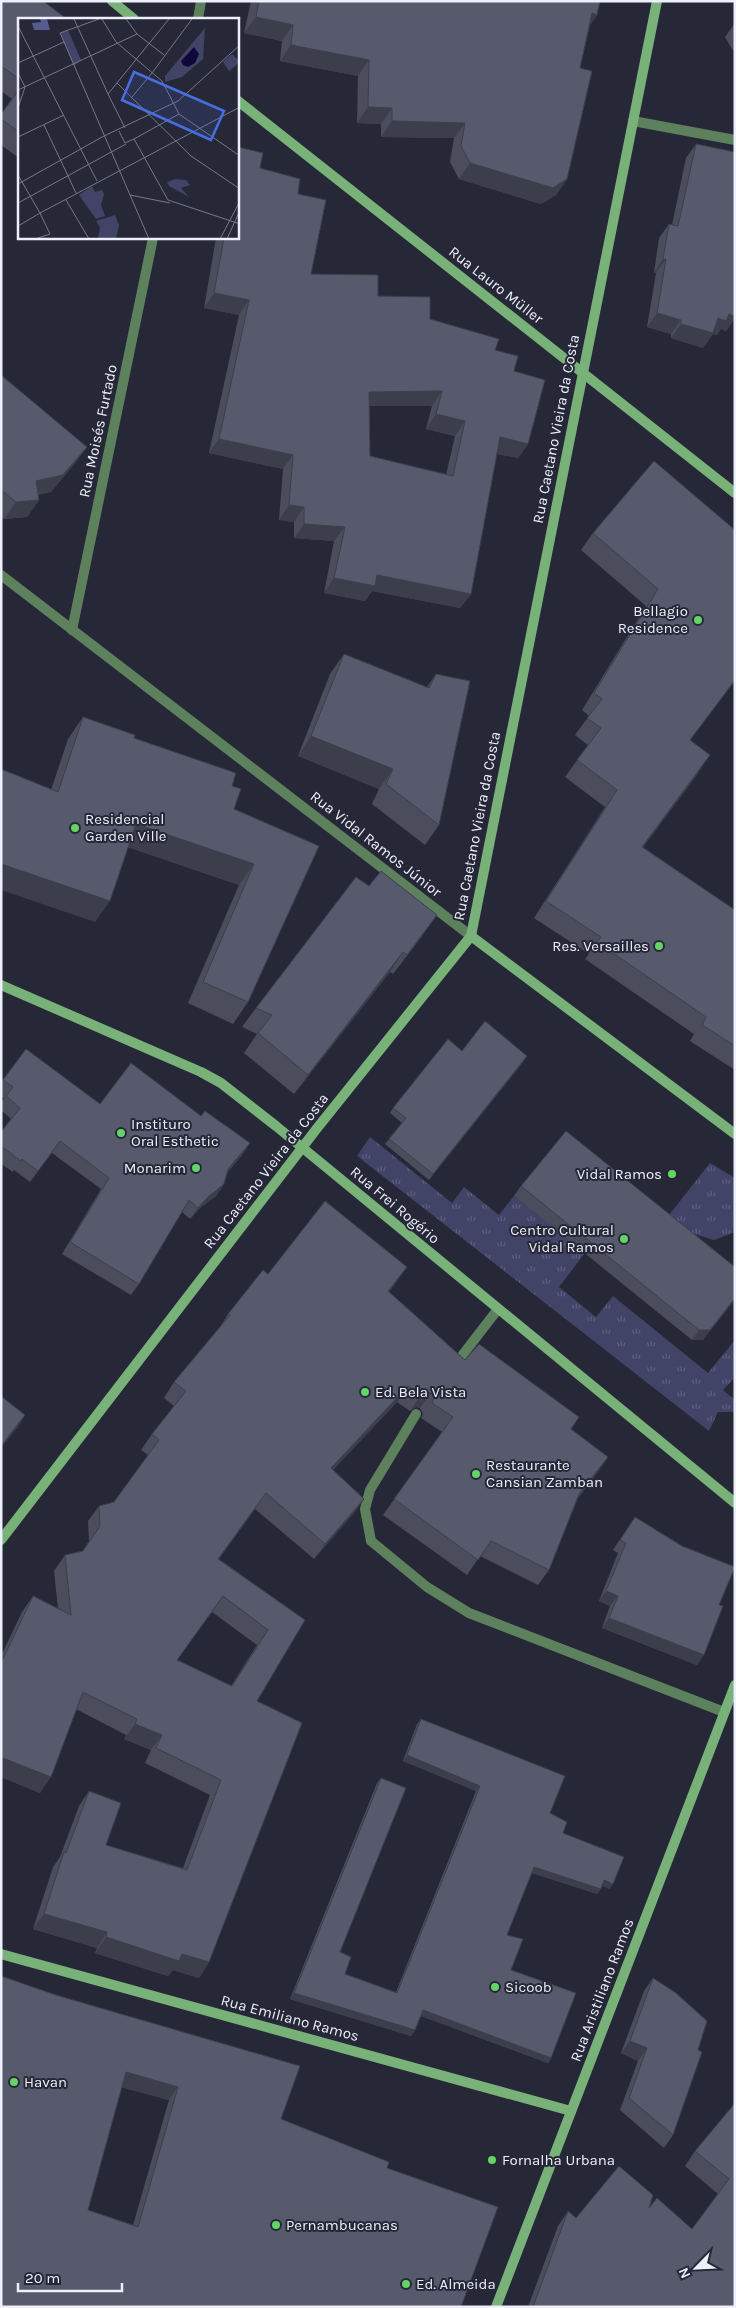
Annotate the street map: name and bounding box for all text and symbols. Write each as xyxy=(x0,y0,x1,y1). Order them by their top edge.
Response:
inset map xyxy=(18,18,239,239)
street label: Rua Lauro Müller xyxy=(445,243,547,328)
street label: Rua Caetano Vieira da Costa xyxy=(529,333,583,525)
street label: Rua Moisés Furtado xyxy=(75,363,121,499)
place label: Bellagio Residence xyxy=(618,602,688,637)
marker: Bellagio Residence xyxy=(692,614,704,626)
street label: Rua Caetano Vieira da Costa xyxy=(450,730,504,922)
street label: Rua Vidal Ramos Júnior xyxy=(307,787,446,901)
place label: Residencial Garden Ville xyxy=(85,810,167,845)
marker: Residencial Garden Ville xyxy=(69,822,81,834)
place label: Res. Versailles xyxy=(552,937,649,955)
marker: Res. Versailles xyxy=(653,940,665,952)
street label: Rua Caetano Vieira da Costa xyxy=(200,1090,332,1252)
place label: Instituro Oral Esthetic xyxy=(131,1115,219,1150)
marker: Instituro Oral Esthetic xyxy=(115,1127,127,1139)
place label: Monarim xyxy=(124,1159,186,1177)
marker: Monarim xyxy=(190,1162,202,1174)
street label: Rua Frei Rogério xyxy=(347,1163,443,1247)
place label: Vidal Ramos xyxy=(577,1165,662,1183)
marker: Vidal Ramos xyxy=(666,1168,678,1180)
place label: Centro Cultural Vidal Ramos xyxy=(510,1221,614,1256)
marker: Centro Cultural Vidal Ramos xyxy=(618,1233,630,1245)
place label: Ed. Bela Vista xyxy=(375,1383,466,1401)
marker: Ed. Bela Vista xyxy=(359,1386,371,1398)
place label: Restaurante Cansian Zamban xyxy=(486,1456,603,1491)
marker: Restaurante Cansian Zamban xyxy=(470,1468,482,1480)
street label: Rua Aristiliano Ramos xyxy=(566,1916,638,2064)
place label: Sicoob xyxy=(505,1978,552,1996)
marker: Sicoob xyxy=(489,1981,501,1993)
street label: Rua Emiliano Ramos xyxy=(219,1991,361,2045)
place label: Havan xyxy=(24,2073,67,2091)
marker: Havan xyxy=(8,2076,20,2088)
place label: Fornalha Urbana xyxy=(502,2151,615,2169)
marker: Fornalha Urbana xyxy=(486,2154,498,2166)
place label: Pernambucanas xyxy=(286,2216,398,2234)
marker: Pernambucanas xyxy=(270,2219,282,2231)
north arrow xyxy=(671,2243,721,2293)
scale bar xyxy=(18,2260,121,2292)
text: N xyxy=(675,2265,694,2281)
text: 20 m xyxy=(25,2269,60,2287)
place label: Ed. Almeida xyxy=(416,2275,496,2293)
marker: Ed. Almeida xyxy=(400,2278,412,2290)

